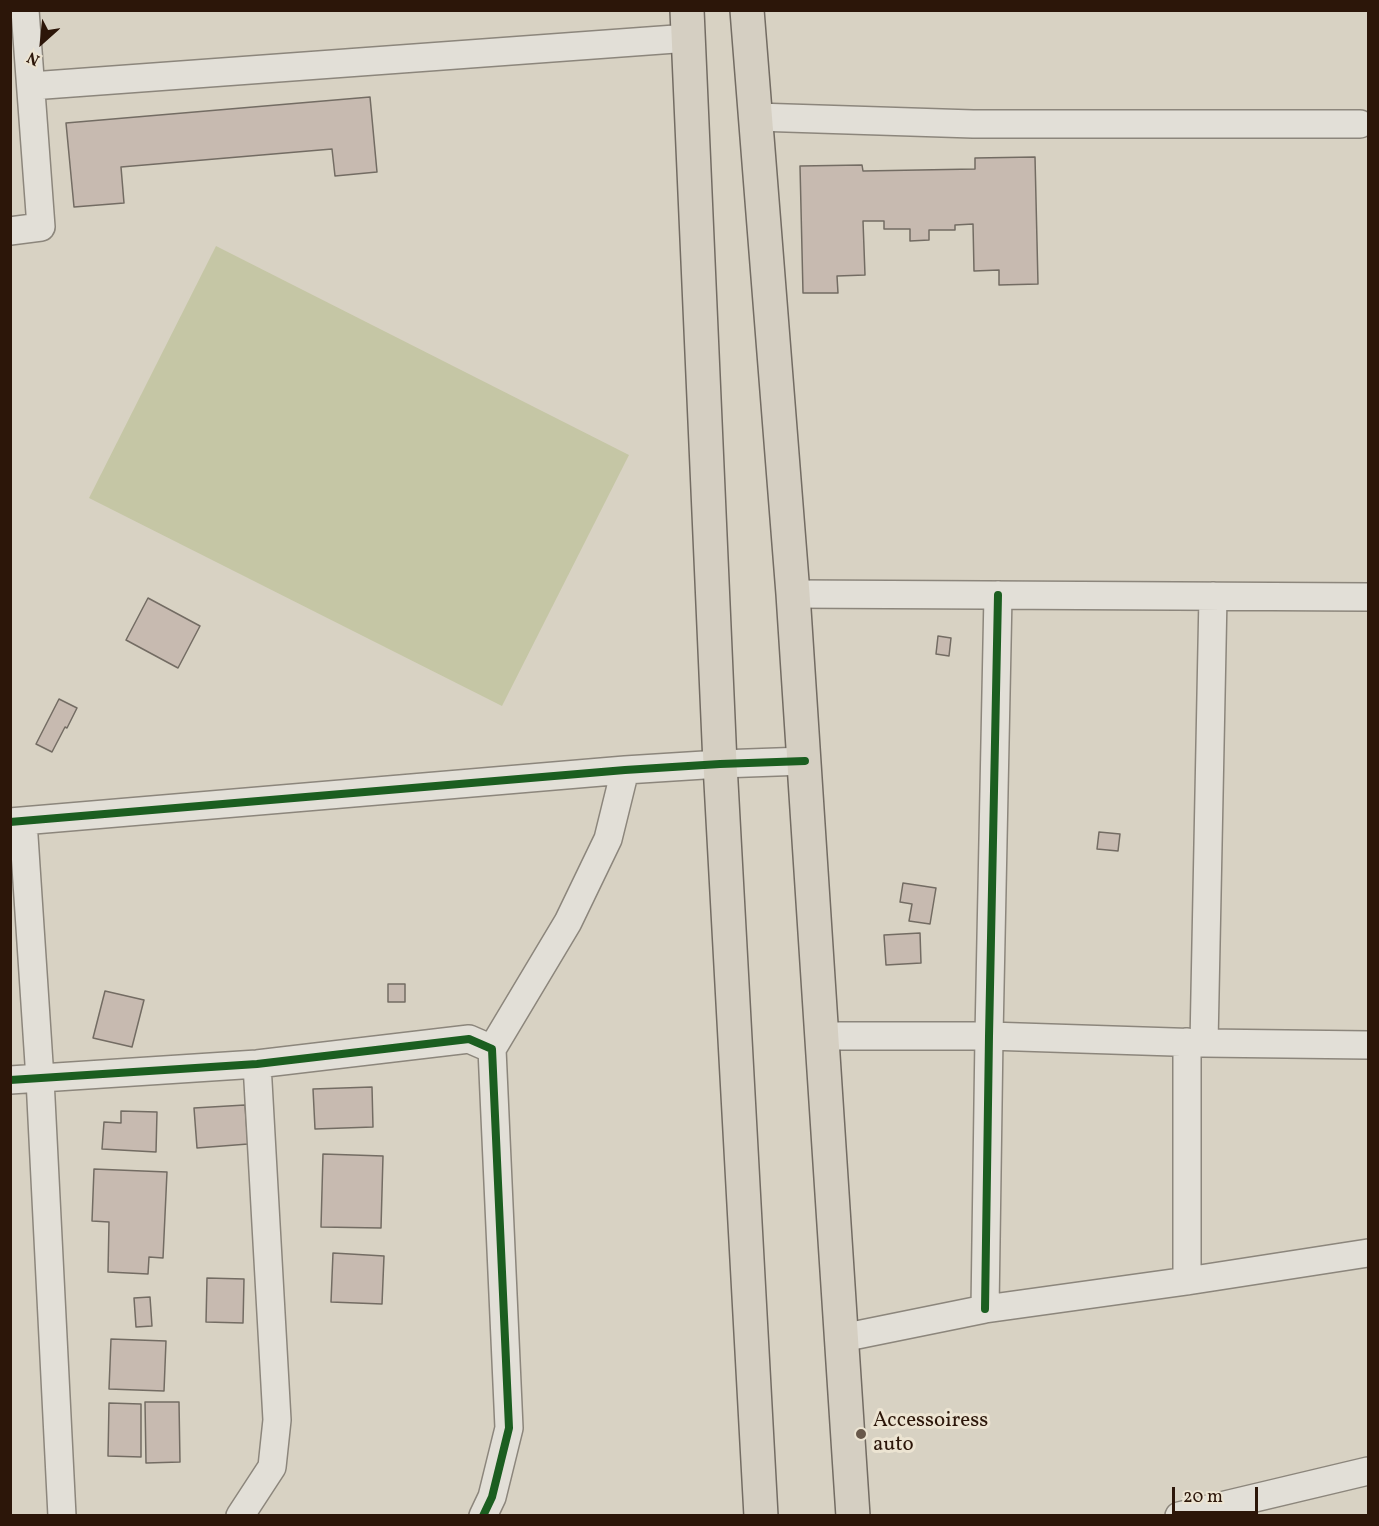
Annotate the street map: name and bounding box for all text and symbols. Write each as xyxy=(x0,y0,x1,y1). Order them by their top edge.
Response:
north arrow xyxy=(12,12,72,72)
text: N xyxy=(24,46,44,70)
place label: Accessoiress auto xyxy=(873,1409,988,1459)
marker: Accessoiress auto xyxy=(854,1427,868,1441)
scale bar xyxy=(1175,1475,1260,1513)
text: 20 m xyxy=(1183,1485,1223,1510)

